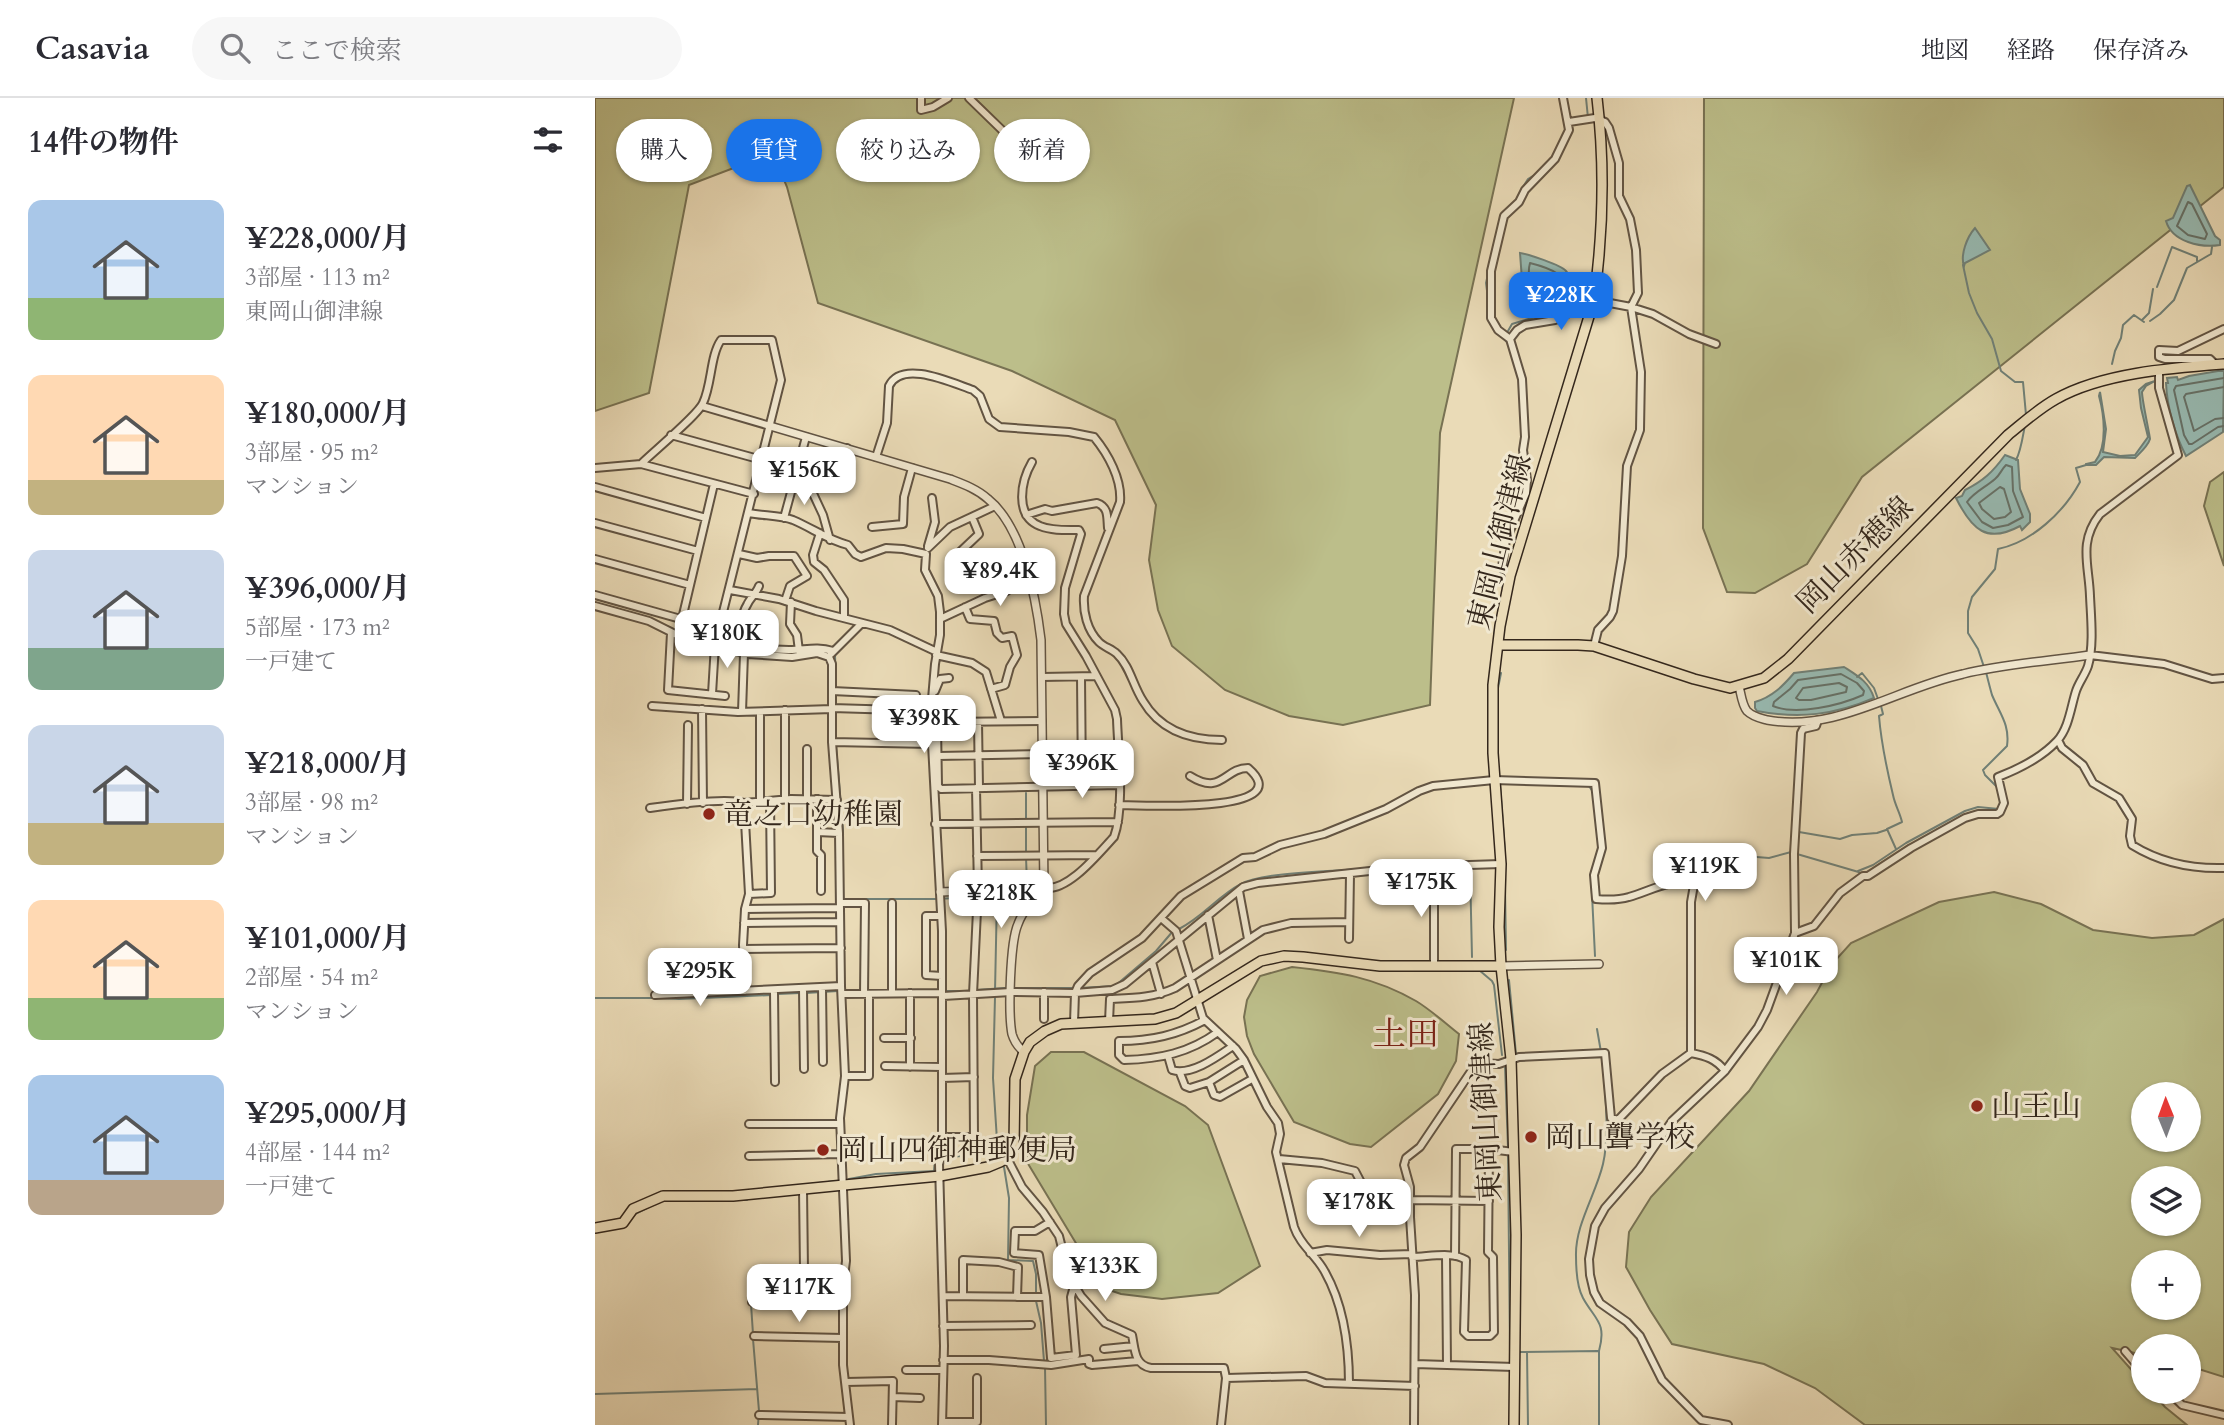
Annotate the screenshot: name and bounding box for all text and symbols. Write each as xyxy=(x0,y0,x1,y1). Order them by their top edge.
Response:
search box xyxy=(192,17,682,80)
text: Casavia xyxy=(35,26,150,71)
icon: search xyxy=(216,29,254,67)
text: ここで検索 xyxy=(272,33,402,68)
text: 地図 xyxy=(1921,34,1969,67)
text: 経路 xyxy=(2007,34,2055,67)
text: 保存済み xyxy=(2093,34,2189,67)
chip: 購入 xyxy=(616,119,712,182)
chip: 賃貸 xyxy=(726,119,822,182)
chip: 絞り込み xyxy=(836,119,980,182)
chip: 新着 xyxy=(994,119,1090,182)
icon: filters xyxy=(529,121,567,159)
text: 14件の物件 xyxy=(28,122,179,163)
text: ¥228,000/月 xyxy=(245,218,411,259)
icon: home xyxy=(84,228,168,312)
text: 3部屋 · 113 m² xyxy=(245,262,390,293)
pin: ¥228K xyxy=(1512,272,1610,332)
text: ¥228K xyxy=(1525,279,1597,310)
text: 東岡山御津線 xyxy=(245,296,383,327)
text: ¥180,000/月 xyxy=(245,393,411,434)
icon: home xyxy=(84,403,168,487)
text: 3部屋 · 95 m² xyxy=(245,437,378,468)
pin: ¥156K xyxy=(755,448,853,507)
street label: 東岡山御津線 xyxy=(1458,450,1542,634)
text: ¥156K xyxy=(768,454,840,485)
text: マンション xyxy=(245,471,359,502)
street label: 岡山赤穂線 xyxy=(1787,487,1923,623)
pin: ¥89.4K xyxy=(943,548,1057,608)
text: ¥89.4K xyxy=(961,555,1040,586)
text: ¥396,000/月 xyxy=(245,568,411,609)
icon: home xyxy=(84,578,168,662)
pin: ¥180K xyxy=(678,610,776,670)
text: 5部屋 · 173 m² xyxy=(245,612,390,643)
text: ¥180K xyxy=(691,617,763,648)
text: 一戸建て xyxy=(245,646,337,677)
pin: ¥398K xyxy=(875,696,973,755)
text: ¥398K xyxy=(888,702,960,733)
pin: ¥396K xyxy=(1033,740,1131,800)
text: ¥218,000/月 xyxy=(245,743,411,784)
text: ¥396K xyxy=(1046,747,1118,778)
icon: home xyxy=(84,753,168,837)
text: 3部屋 · 98 m² xyxy=(245,787,378,818)
place label: 竜之口幼稚園 xyxy=(723,794,903,835)
marker: 竜之口幼稚園 xyxy=(701,806,717,822)
text: マンション xyxy=(245,821,359,852)
pin: ¥119K xyxy=(1656,844,1754,903)
text: ¥119K xyxy=(1669,850,1741,881)
pin: ¥175K xyxy=(1372,860,1470,919)
text: ¥175K xyxy=(1385,866,1457,897)
pin: ¥218K xyxy=(952,870,1050,930)
text: ¥218K xyxy=(965,877,1037,908)
text: ¥101,000/月 xyxy=(245,918,411,959)
icon: home xyxy=(84,928,168,1012)
pin: ¥101K xyxy=(1737,937,1835,997)
text: ¥101K xyxy=(1750,944,1822,975)
pin: ¥295K xyxy=(651,948,749,1008)
text: ¥295K xyxy=(664,955,736,986)
text: 2部屋 · 54 m² xyxy=(245,962,378,993)
text: マンション xyxy=(245,996,359,1027)
district label: 土田 xyxy=(1373,1012,1439,1057)
street label: 東岡山御津線 xyxy=(1461,1021,1511,1203)
north arrow xyxy=(2131,1082,2201,1152)
map controls xyxy=(2131,1082,2201,1404)
place label: 山王山 xyxy=(1991,1086,2081,1127)
text: ¥295,000/月 xyxy=(245,1093,411,1134)
marker: 山王山 xyxy=(1969,1098,1985,1114)
icon: home xyxy=(84,1103,168,1187)
place label: 岡山聾学校 xyxy=(1545,1117,1695,1158)
marker: 岡山聾学校 xyxy=(1523,1129,1539,1145)
place label: 岡山四御神郵便局 xyxy=(837,1130,1077,1171)
text: 4部屋 · 144 m² xyxy=(245,1137,390,1168)
marker: 岡山四御神郵便局 xyxy=(815,1142,831,1158)
button: layers xyxy=(2131,1166,2201,1236)
text: 一戸建て xyxy=(245,1171,337,1202)
pin: ¥178K xyxy=(1310,1180,1408,1239)
text: ¥178K xyxy=(1323,1186,1395,1217)
pin: ¥133K xyxy=(1056,1244,1154,1303)
text: ¥133K xyxy=(1069,1250,1141,1281)
button: + xyxy=(2131,1250,2201,1320)
pin: ¥117K xyxy=(750,1264,848,1324)
text: ¥117K xyxy=(763,1271,835,1302)
button: − xyxy=(2131,1334,2201,1404)

